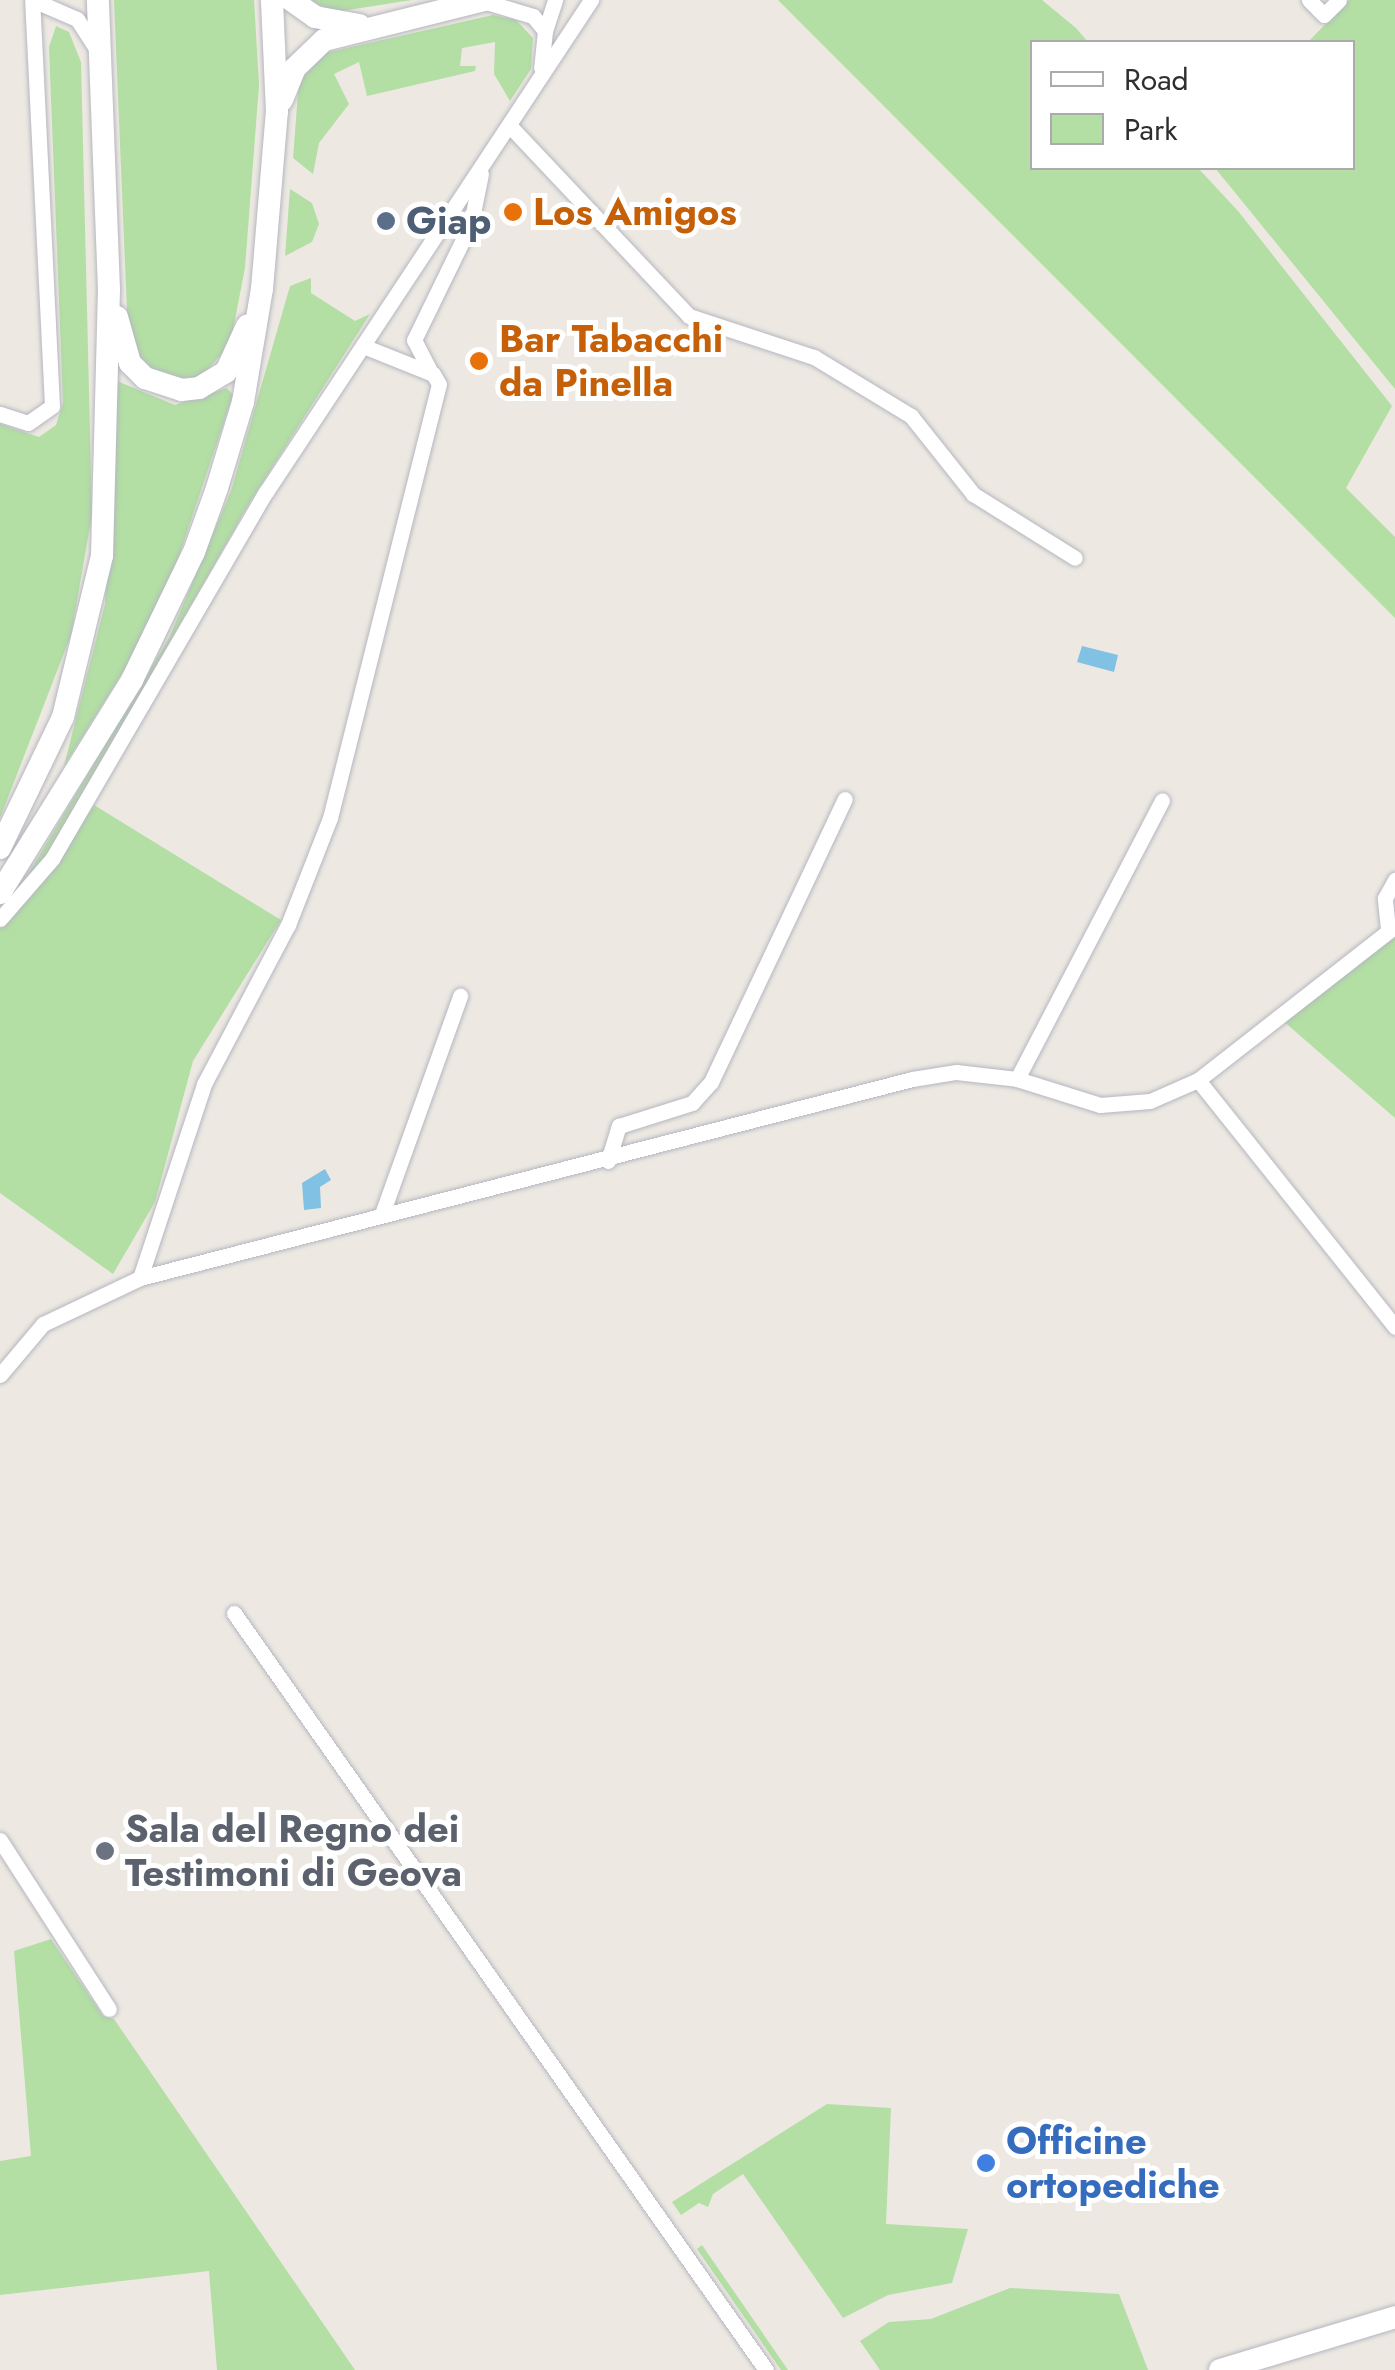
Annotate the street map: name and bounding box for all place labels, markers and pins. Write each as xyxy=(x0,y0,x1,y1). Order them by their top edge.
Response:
place label: Los Amigos xyxy=(533,189,737,235)
place label: Giap xyxy=(406,198,491,244)
marker: Los Amigos xyxy=(502,201,524,223)
marker: Giap xyxy=(375,210,397,232)
place label: Bar Tabacchi da Pinella xyxy=(499,316,723,406)
marker: Bar Tabacchi da Pinella xyxy=(468,350,490,372)
place label: Sala del Regno dei Testimoni di Geova xyxy=(125,1806,462,1896)
marker: Sala del Regno dei Testimoni di Geova xyxy=(94,1840,116,1862)
place label: Officine ortopediche xyxy=(1006,2118,1220,2208)
marker: Officine ortopediche xyxy=(975,2152,997,2174)

